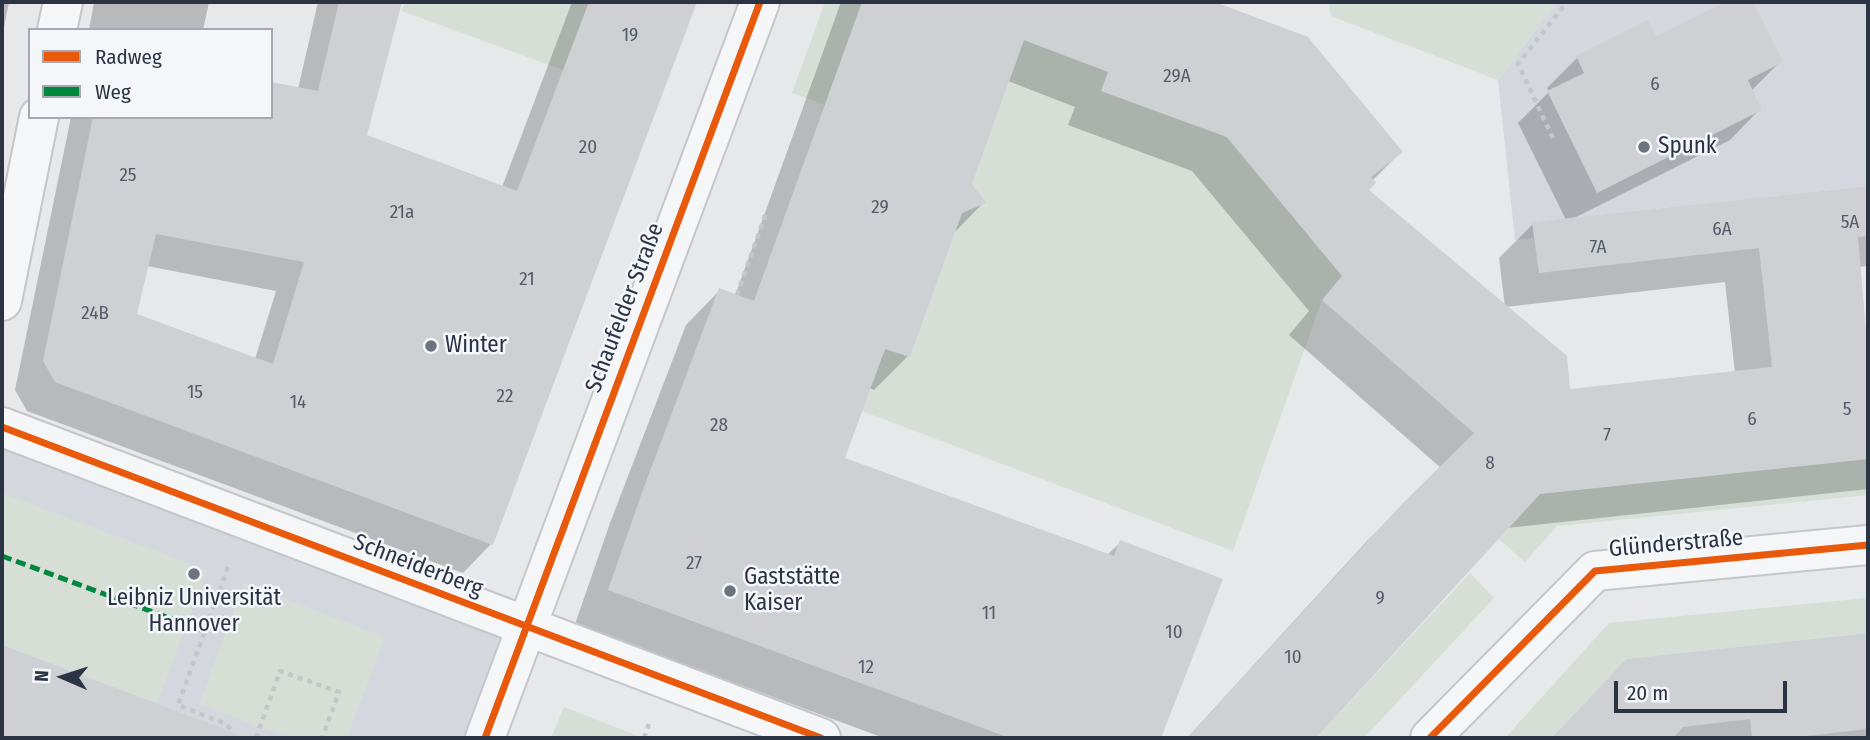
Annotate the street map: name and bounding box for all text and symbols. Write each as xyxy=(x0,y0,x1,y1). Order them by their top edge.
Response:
house number: 19 xyxy=(622,25,638,47)
legend xyxy=(28,28,273,119)
text: Radweg xyxy=(95,44,162,70)
house number: 29A xyxy=(1163,66,1191,88)
house number: 6 xyxy=(1650,74,1660,96)
text: Weg xyxy=(95,79,131,105)
place label: Spunk xyxy=(1658,133,1717,161)
house number: 20 xyxy=(579,137,597,159)
marker: Spunk xyxy=(1636,139,1652,155)
house number: 25 xyxy=(119,165,137,187)
house number: 29 xyxy=(871,197,889,219)
house number: 21a xyxy=(390,202,414,224)
house number: 5A xyxy=(1841,212,1859,234)
street label: Schaufelder Straße xyxy=(580,219,670,397)
house number: 6A xyxy=(1712,219,1732,241)
house number: 7A xyxy=(1589,237,1607,259)
house number: 21 xyxy=(519,269,535,291)
house number: 24B xyxy=(81,303,109,325)
place label: Winter xyxy=(445,332,507,360)
marker: Winter xyxy=(423,338,439,354)
house number: 15 xyxy=(187,382,203,404)
house number: 22 xyxy=(497,386,513,408)
house number: 14 xyxy=(290,392,306,414)
house number: 5 xyxy=(1843,399,1851,421)
house number: 6 xyxy=(1747,409,1757,431)
house number: 28 xyxy=(710,415,728,437)
house number: 7 xyxy=(1603,425,1611,447)
house number: 8 xyxy=(1485,453,1495,475)
street label: Glünderstraße xyxy=(1608,524,1744,564)
street label: Schneiderberg xyxy=(349,529,487,603)
house number: 27 xyxy=(686,553,702,575)
place label: Gaststätte Kaiser xyxy=(744,564,840,618)
marker: Leibniz Universität Hannover xyxy=(186,566,202,582)
marker: Gaststätte Kaiser xyxy=(722,583,738,599)
place label: Leibniz Universität Hannover xyxy=(107,585,281,639)
house number: 9 xyxy=(1375,588,1385,610)
house number: 11 xyxy=(982,603,996,625)
house number: 10 xyxy=(1165,622,1183,644)
north arrow xyxy=(28,642,98,712)
house number: 10 xyxy=(1284,647,1302,669)
house number: 12 xyxy=(858,657,874,679)
scale bar xyxy=(1618,666,1791,710)
text: N xyxy=(30,670,53,682)
text: 20 m xyxy=(1627,680,1668,706)

